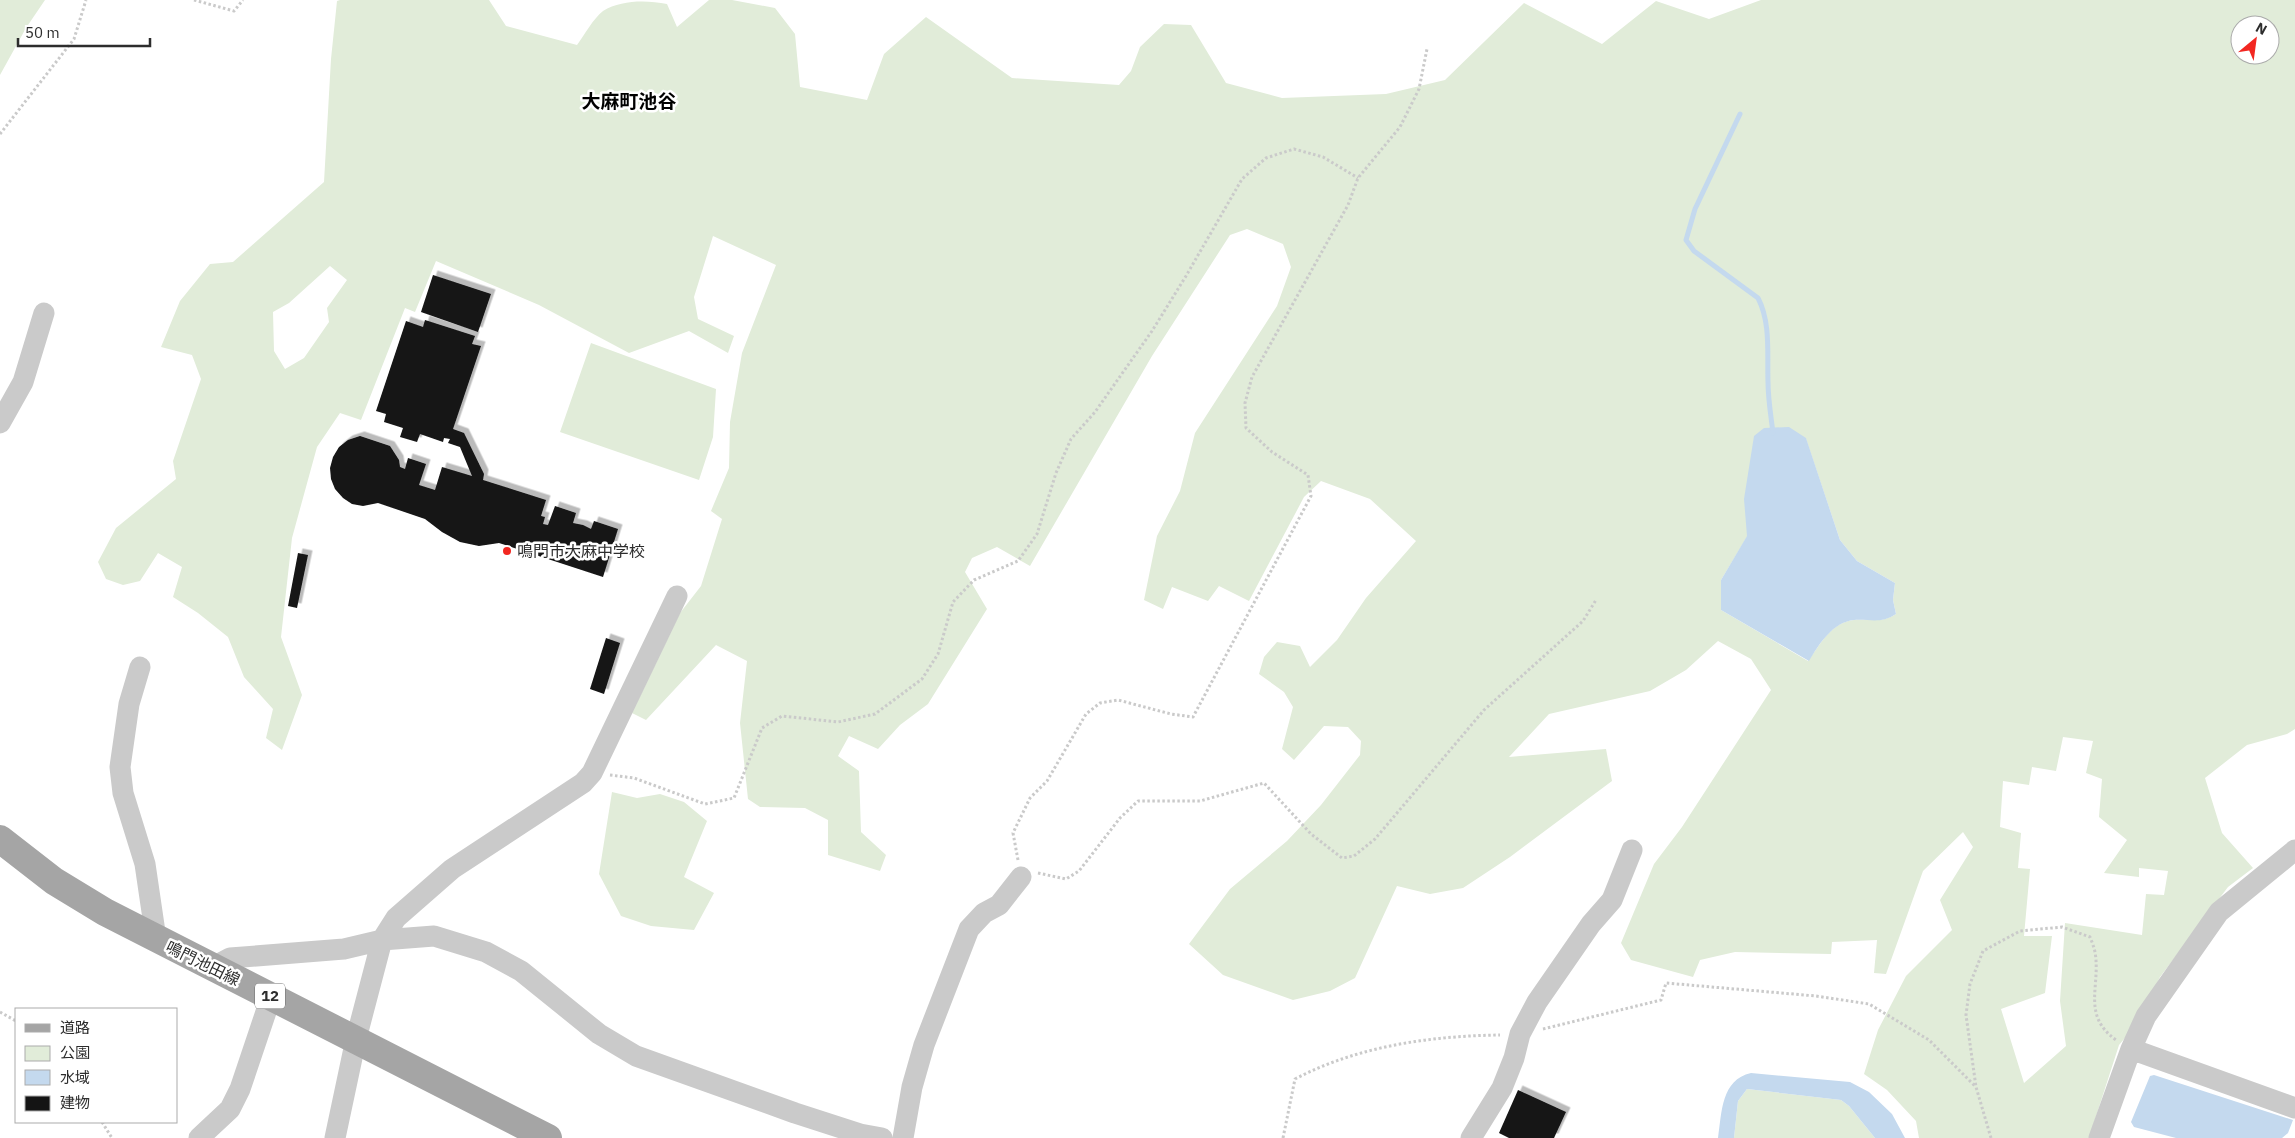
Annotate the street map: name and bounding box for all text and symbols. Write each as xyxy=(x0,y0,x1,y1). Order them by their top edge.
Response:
scale bar xyxy=(18,15,150,47)
north arrow xyxy=(2230,15,2280,65)
text: N xyxy=(2253,18,2270,39)
text: 50 m xyxy=(25,23,60,42)
district label: 大麻町池谷 xyxy=(581,89,677,113)
place label: 鳴門市大麻中学校 xyxy=(517,541,645,561)
marker: 鳴門市大麻中学校 xyxy=(501,545,513,557)
street label: 鳴門池田線 xyxy=(163,936,243,990)
road number: 12 xyxy=(255,984,285,1008)
legend xyxy=(15,1008,178,1123)
text: 道路 xyxy=(60,1018,90,1037)
text: 公園 xyxy=(60,1043,90,1062)
text: 水域 xyxy=(60,1068,90,1087)
text: 建物 xyxy=(60,1093,90,1112)

